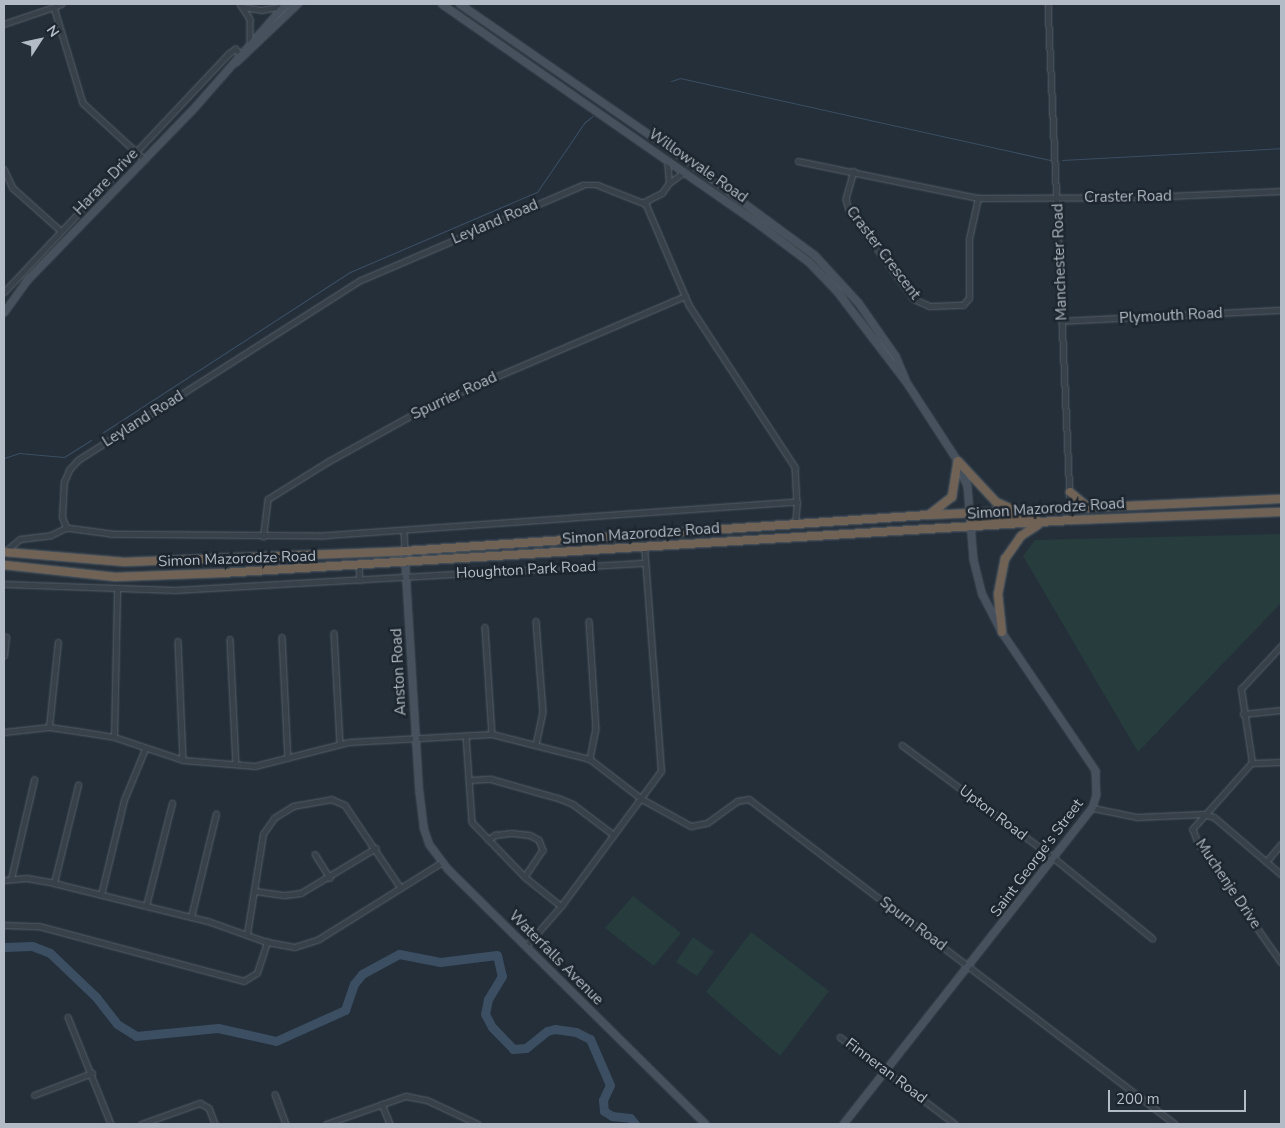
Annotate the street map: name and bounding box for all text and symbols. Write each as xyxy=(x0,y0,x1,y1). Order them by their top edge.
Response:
north arrow xyxy=(15,15,65,65)
text: N xyxy=(42,21,63,41)
street label: Willowvale Road xyxy=(645,125,751,207)
street label: Harare Drive xyxy=(70,145,142,219)
street label: Craster Road xyxy=(1084,187,1172,207)
street label: Leyland Road xyxy=(449,196,541,248)
street label: Craster Crescent xyxy=(842,203,924,303)
street label: Manchester Road xyxy=(1049,203,1071,321)
street label: Plymouth Road xyxy=(1119,304,1223,328)
street label: Spurrier Road xyxy=(408,368,500,424)
street label: Leyland Road xyxy=(99,387,187,451)
street label: Simon Mazorodze Road xyxy=(967,495,1125,523)
street label: Simon Mazorodze Road xyxy=(562,520,720,548)
street label: Simon Mazorodze Road xyxy=(158,547,316,571)
street label: Houghton Park Road xyxy=(456,557,596,583)
street label: Anston Road xyxy=(388,628,410,716)
street label: Upton Road xyxy=(955,782,1031,844)
street label: Saint George's Street xyxy=(987,796,1087,920)
street label: Muchenje Drive xyxy=(1191,836,1265,932)
street label: Spurn Road xyxy=(876,893,950,955)
street label: Waterfalls Avenue xyxy=(505,907,607,1009)
street label: Finneran Road xyxy=(842,1035,930,1107)
scale bar xyxy=(1110,1080,1248,1112)
text: 200 m xyxy=(1116,1089,1160,1109)

